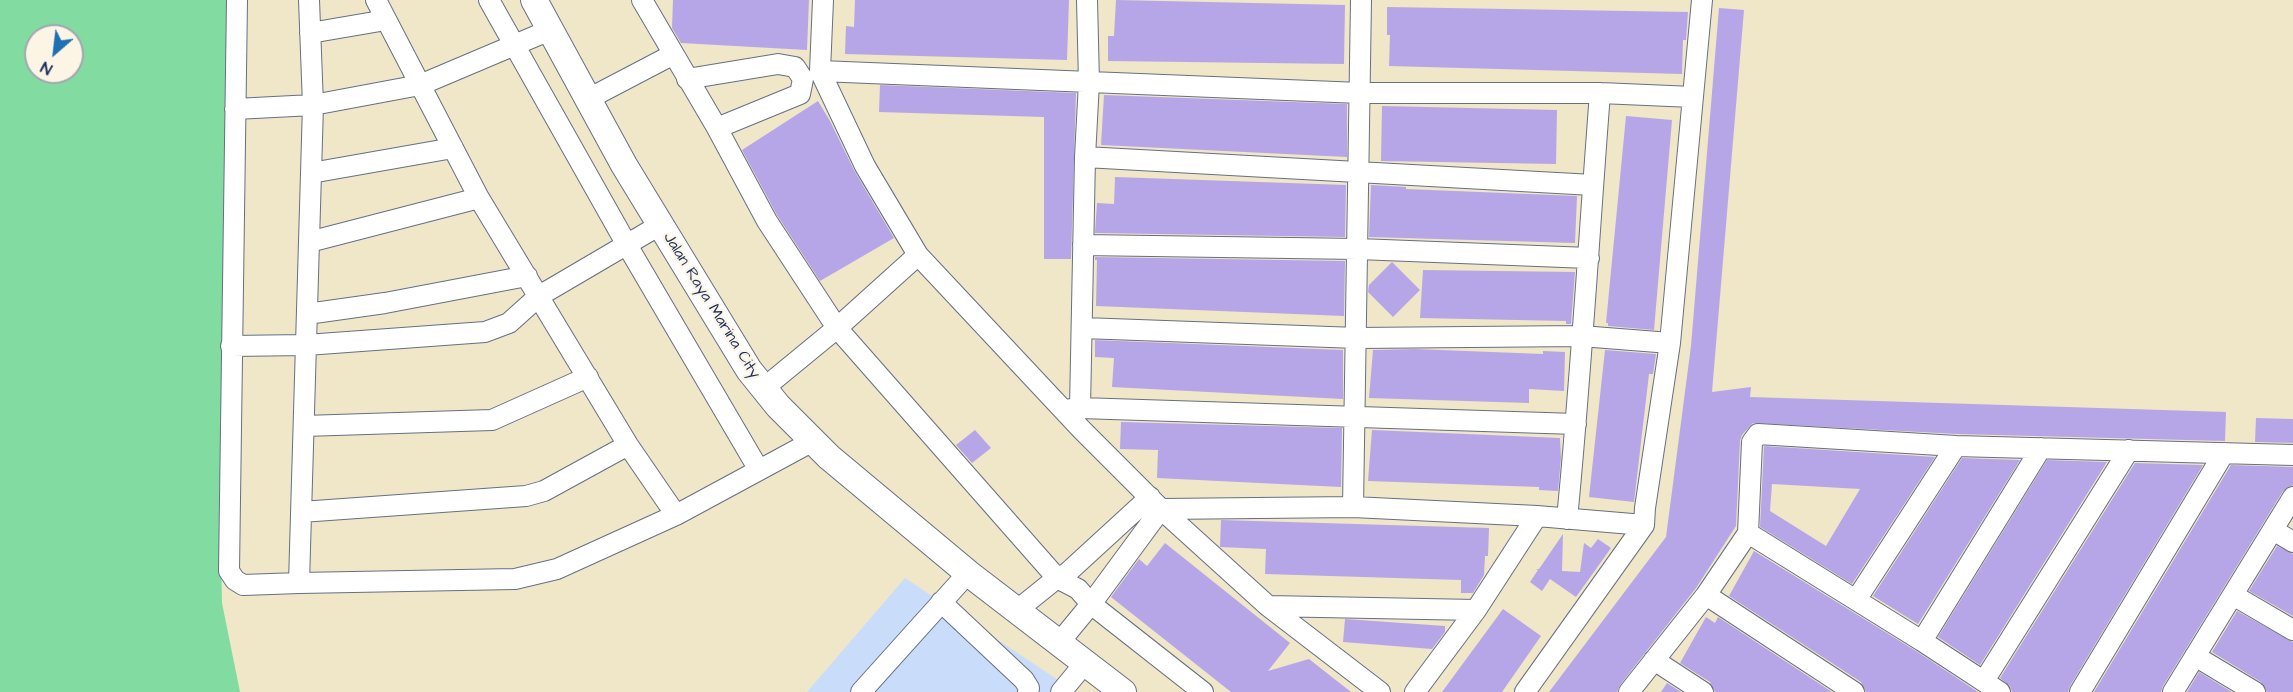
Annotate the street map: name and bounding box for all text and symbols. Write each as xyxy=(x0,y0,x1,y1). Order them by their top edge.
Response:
north arrow xyxy=(24,24,84,84)
text: N xyxy=(37,56,56,80)
street label: Jalan Raya Marina City xyxy=(658,229,764,383)

